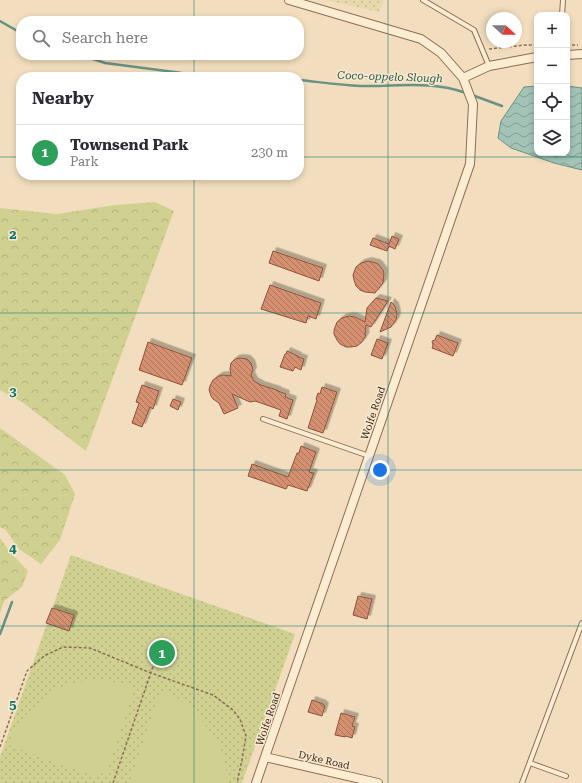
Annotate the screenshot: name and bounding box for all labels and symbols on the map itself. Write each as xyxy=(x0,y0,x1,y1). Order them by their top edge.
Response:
north arrow xyxy=(486,12,522,48)
water label: Coco-oppelo Slough xyxy=(337,69,443,85)
text: 2 xyxy=(9,227,17,242)
text: 3 xyxy=(9,384,17,399)
street label: Wolfe Road xyxy=(359,384,387,441)
your location xyxy=(370,460,390,480)
text: 4 xyxy=(9,541,17,556)
pin: 1 xyxy=(149,638,175,668)
street label: Wolfe Road xyxy=(254,690,282,747)
text: 5 xyxy=(9,697,17,712)
street label: Dyke Road xyxy=(297,749,351,771)

